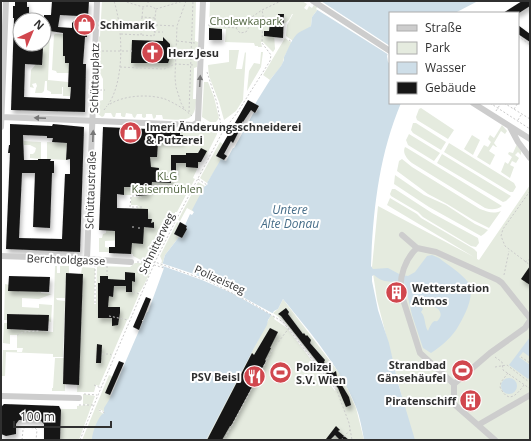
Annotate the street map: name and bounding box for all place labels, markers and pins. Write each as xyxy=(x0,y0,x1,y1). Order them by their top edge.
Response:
shop icon: Schimarik xyxy=(72,11,98,37)
place label: Schimarik xyxy=(100,17,155,32)
church icon: Herz Jesu xyxy=(139,39,165,65)
place label: Herz Jesu xyxy=(168,45,219,60)
shop icon: Imeri Änderungsschneiderei & Putzerei xyxy=(117,119,143,145)
place label: Imeri Änderungsschneiderei & Putzerei xyxy=(146,119,301,147)
building icon: Wetterstation Atmos xyxy=(384,280,410,306)
place label: Wetterstation Atmos xyxy=(412,280,489,308)
place label: Strandbad Gänsehäufel xyxy=(377,357,446,385)
sports icon: Strandbad Gänsehäufel xyxy=(449,357,475,383)
sports icon: Polizei S.V. Wien xyxy=(268,359,294,385)
place label: Polizei S.V. Wien xyxy=(296,359,346,387)
restaurant icon: PSV Beisl xyxy=(242,363,268,389)
place label: PSV Beisl xyxy=(191,369,240,384)
building icon: Piratenschiff xyxy=(458,387,484,413)
place label: Piratenschiff xyxy=(385,393,457,408)

